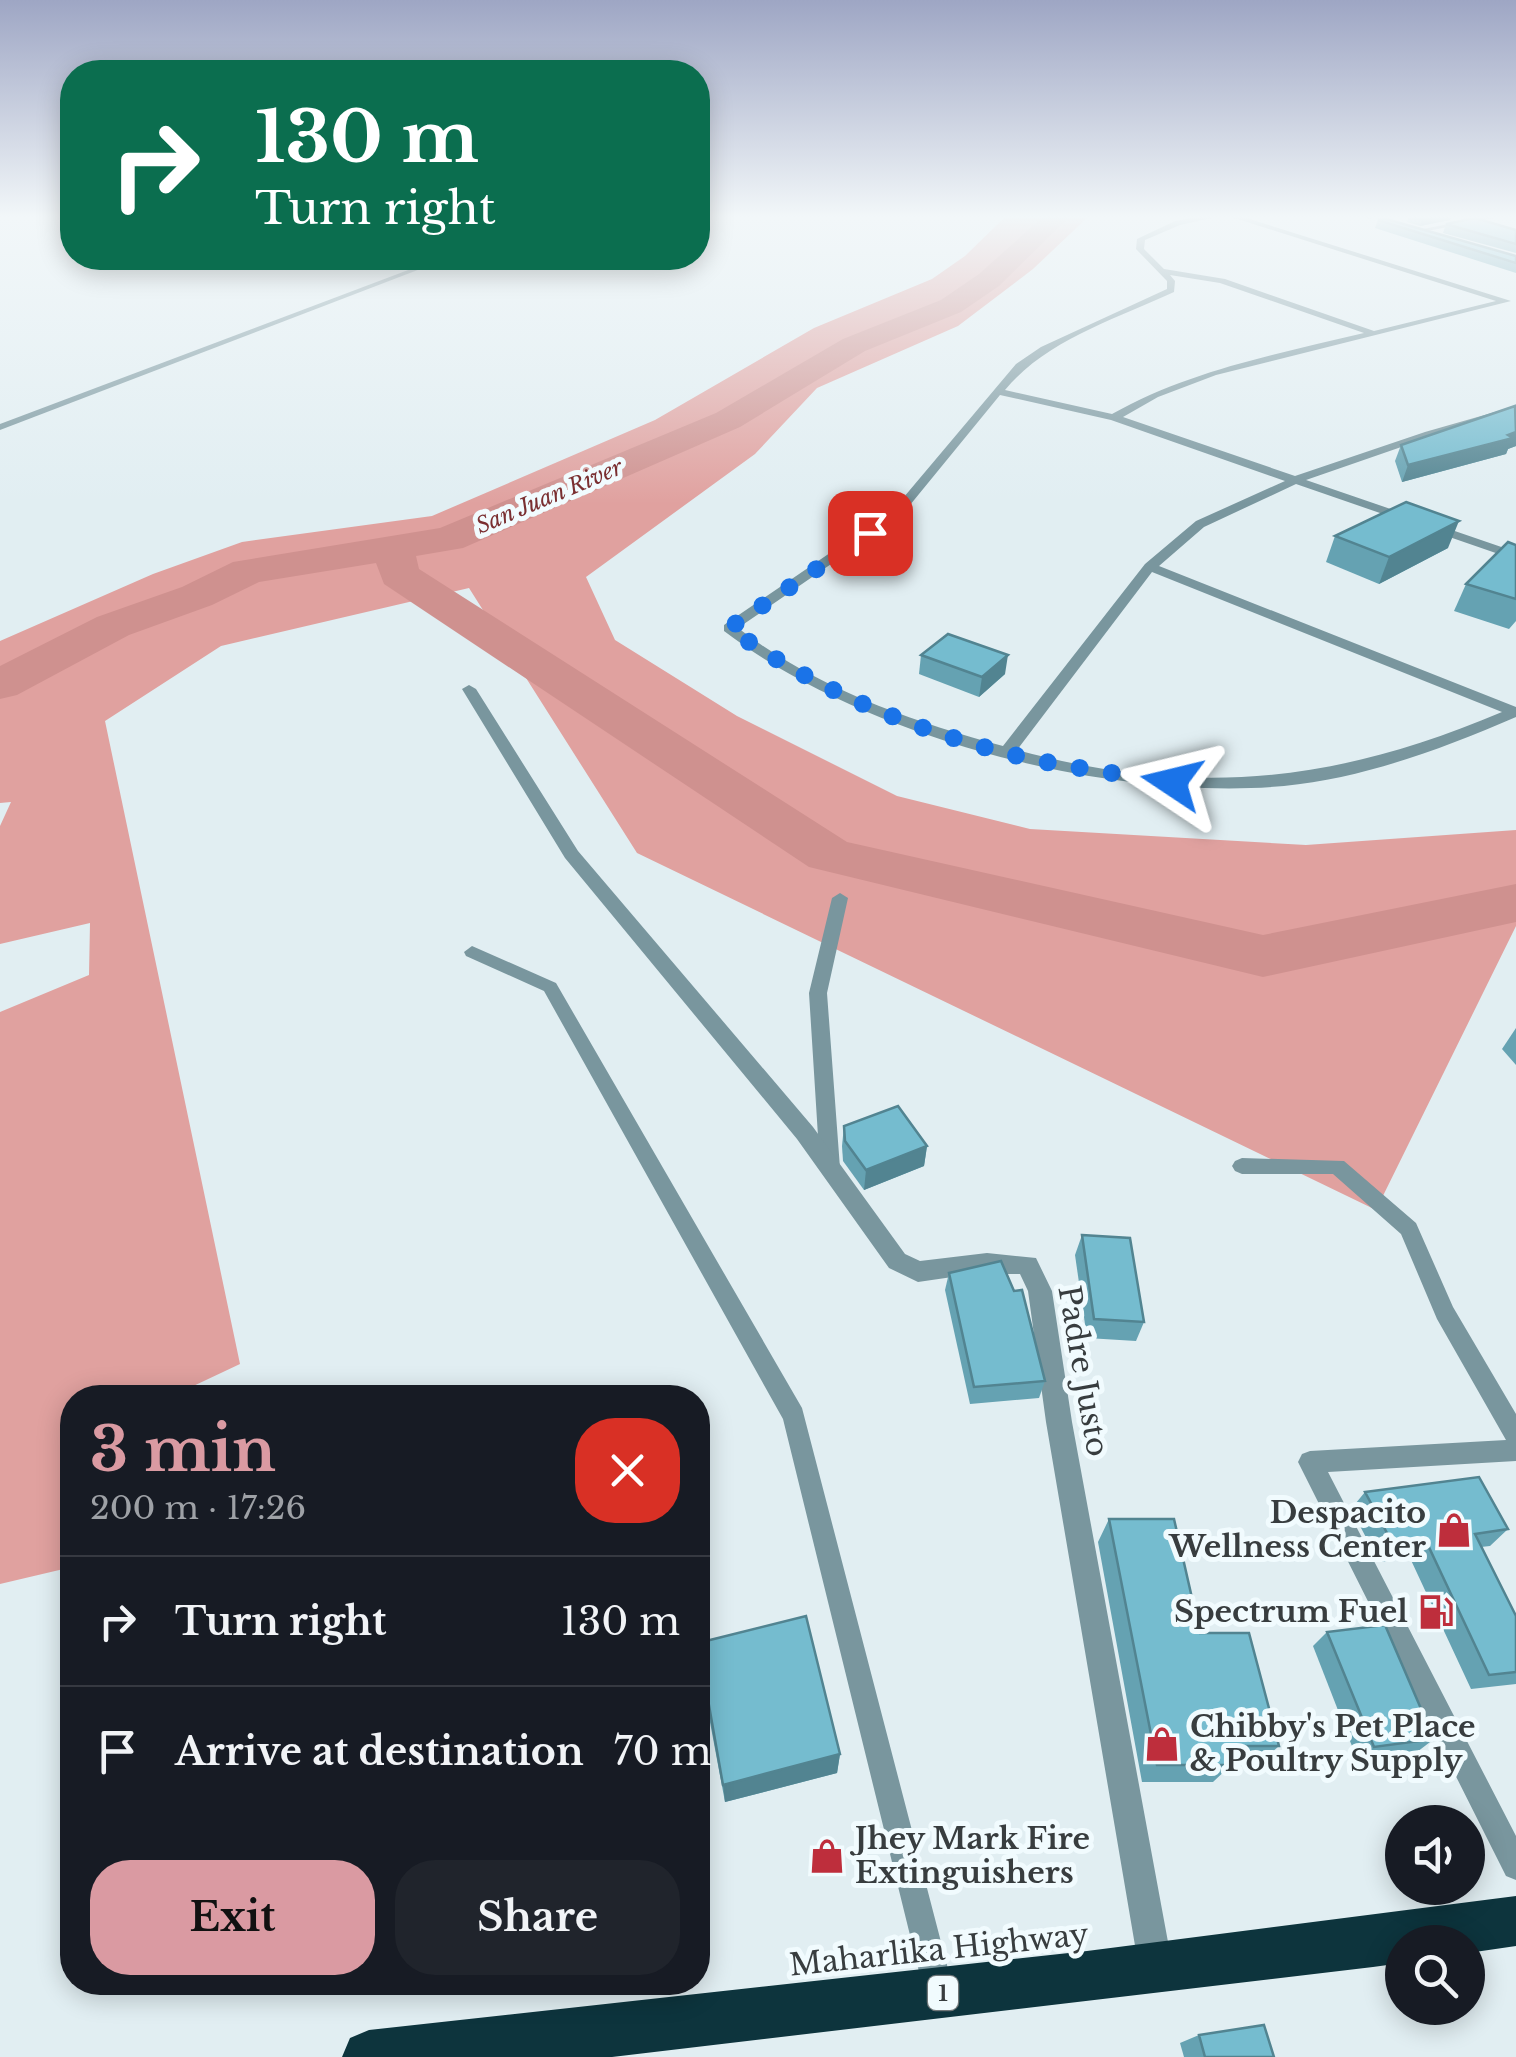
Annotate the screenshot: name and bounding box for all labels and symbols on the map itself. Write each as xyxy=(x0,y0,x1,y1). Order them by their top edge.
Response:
water label: San Juan River xyxy=(472,453,628,540)
pin xyxy=(828,491,913,576)
position arrow xyxy=(1120,730,1224,834)
street label: Padre Justo xyxy=(1050,1283,1117,1459)
place label: Despacito Wellness Center xyxy=(1168,1494,1426,1565)
shop icon: Despacito Wellness Center xyxy=(1435,1511,1473,1549)
place label: Spectrum Fuel xyxy=(1174,1593,1408,1630)
fuel station icon: Spectrum Fuel xyxy=(1417,1593,1455,1631)
place label: Chibby's Pet Place & Poultry Supply xyxy=(1190,1708,1476,1779)
shop icon: Chibby's Pet Place & Poultry Supply xyxy=(1143,1725,1181,1763)
place label: Jhey Mark Fire Extinguishers xyxy=(849,1820,1090,1891)
shop icon: Jhey Mark Fire Extinguishers xyxy=(808,1837,846,1875)
street label: Maharlika Highway xyxy=(788,1915,1090,1984)
road number: 1 xyxy=(928,1976,958,2010)

